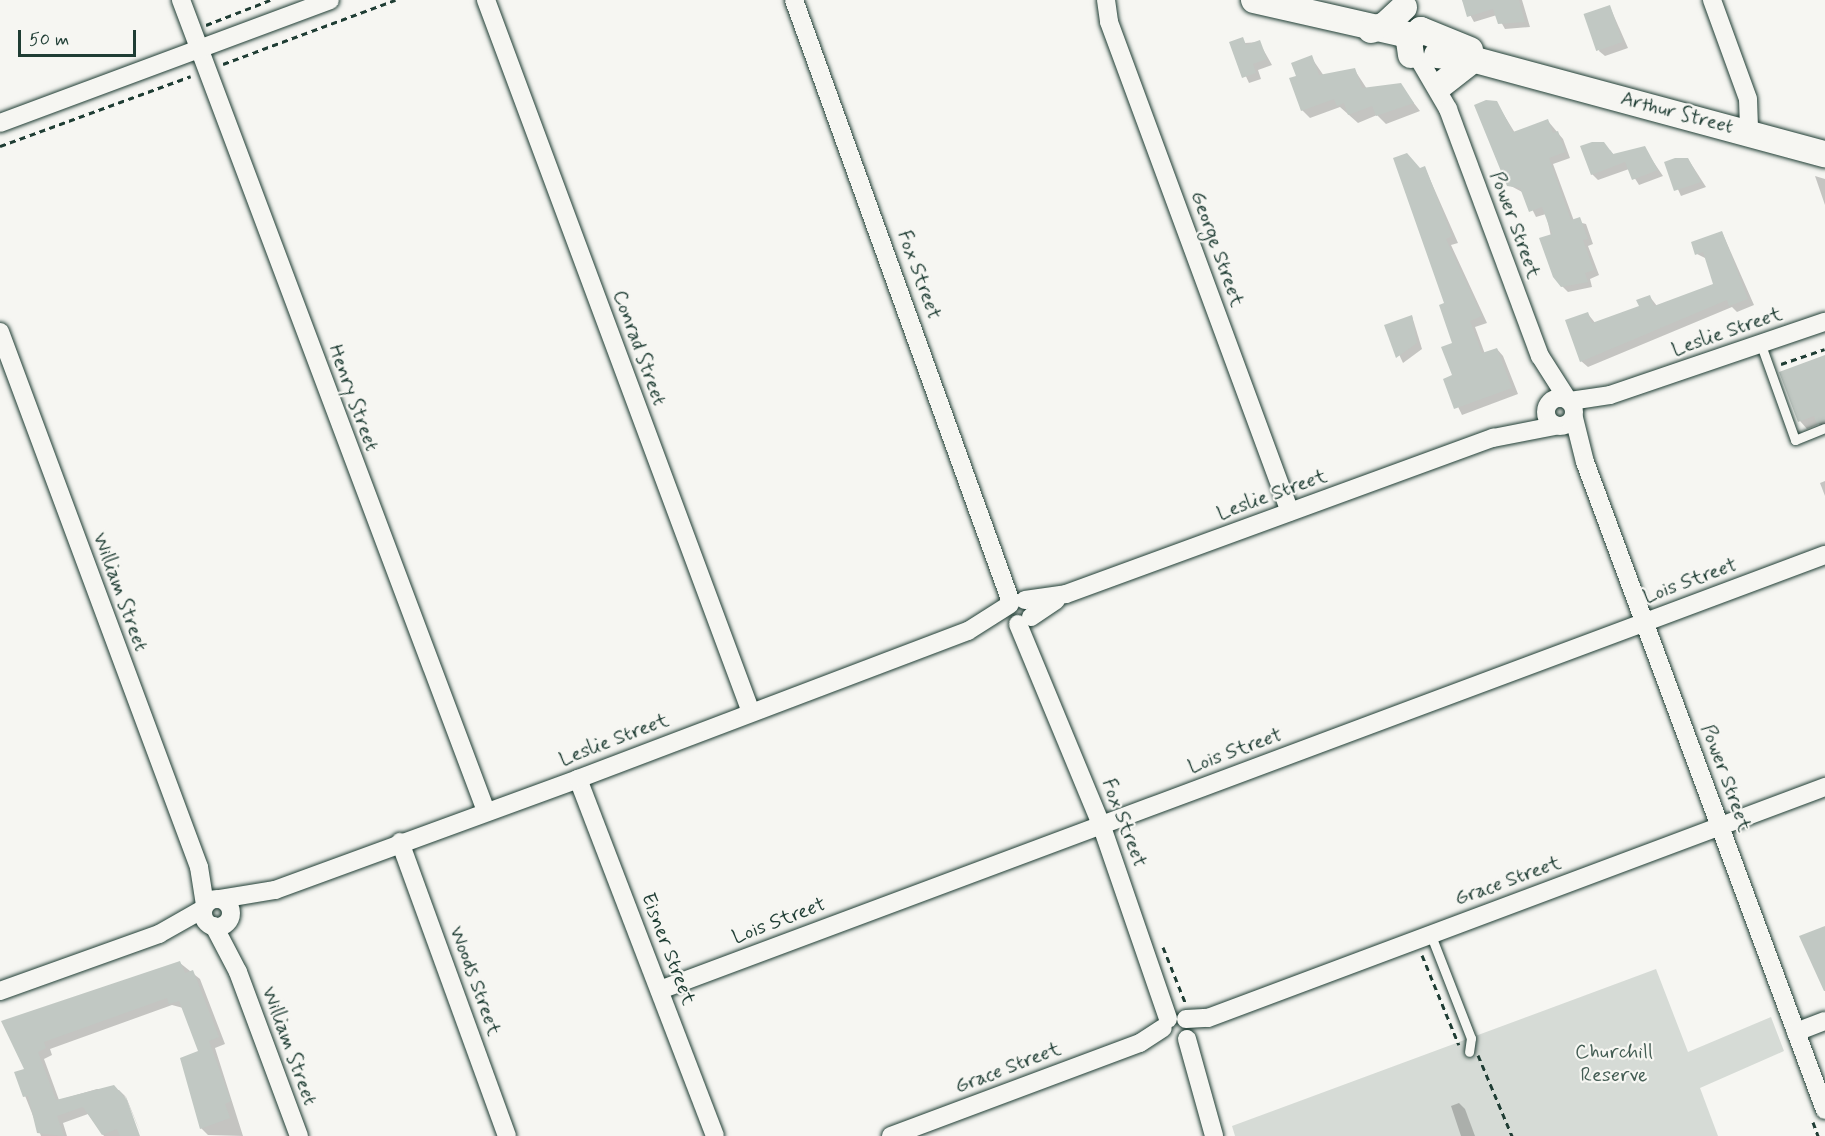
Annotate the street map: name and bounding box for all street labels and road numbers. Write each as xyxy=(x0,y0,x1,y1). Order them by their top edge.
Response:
street label: Arthur Street xyxy=(1616,86,1738,140)
street label: Power Street xyxy=(1485,168,1545,282)
street label: George Street xyxy=(1185,188,1249,310)
street label: Fox Street xyxy=(892,228,946,322)
street label: Conrad Street xyxy=(606,285,672,411)
street label: Leslie Street xyxy=(1669,302,1785,362)
street label: Henry Street xyxy=(322,340,384,456)
street label: Leslie Street xyxy=(1214,464,1330,526)
street label: William Street xyxy=(87,528,153,656)
street label: Lois Street xyxy=(1640,553,1740,609)
street label: Leslie Street xyxy=(556,708,672,772)
street label: Power Street xyxy=(1696,721,1756,835)
street label: Lois Street xyxy=(1185,723,1285,779)
street label: Fox Street xyxy=(1096,776,1152,870)
street label: Grace Street xyxy=(1452,851,1564,911)
street label: Eisner Street xyxy=(636,890,700,1008)
street label: Lois Street xyxy=(729,892,829,950)
street label: Woods Street xyxy=(444,923,506,1039)
street label: William Street xyxy=(256,982,322,1110)
street label: Grace Street xyxy=(952,1037,1064,1099)

